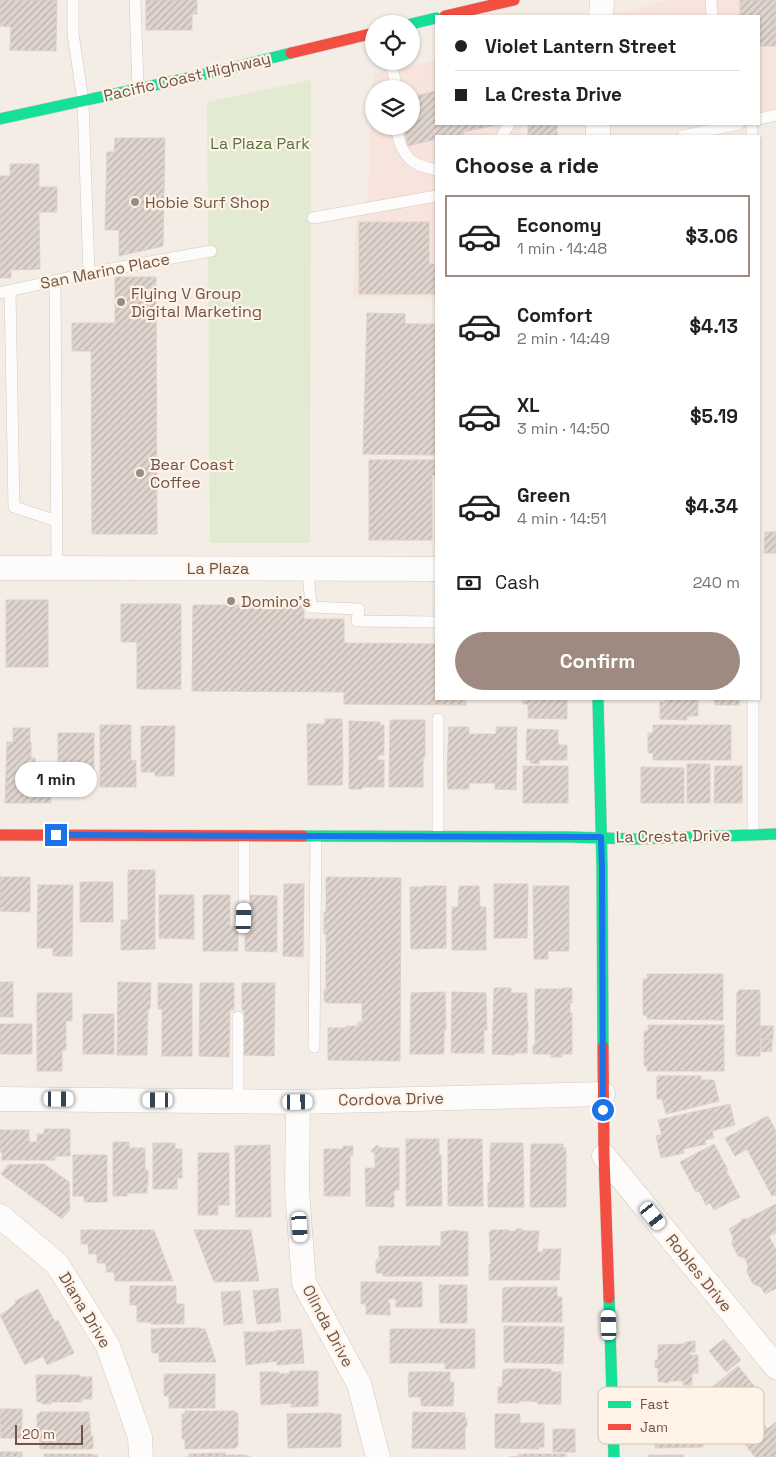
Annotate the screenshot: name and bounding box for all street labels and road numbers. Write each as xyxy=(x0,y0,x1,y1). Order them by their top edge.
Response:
street label: Pacific Coast Highway xyxy=(101,48,273,106)
street label: San Marino Place xyxy=(39,248,171,294)
street label: La Plaza xyxy=(187,558,249,579)
street label: La Cresta Drive xyxy=(615,825,731,847)
street label: Cordova Drive xyxy=(338,1088,444,1110)
street label: Robles Drive xyxy=(661,1230,737,1316)
street label: Diana Drive xyxy=(54,1268,116,1352)
street label: Olinda Drive xyxy=(298,1281,358,1371)

